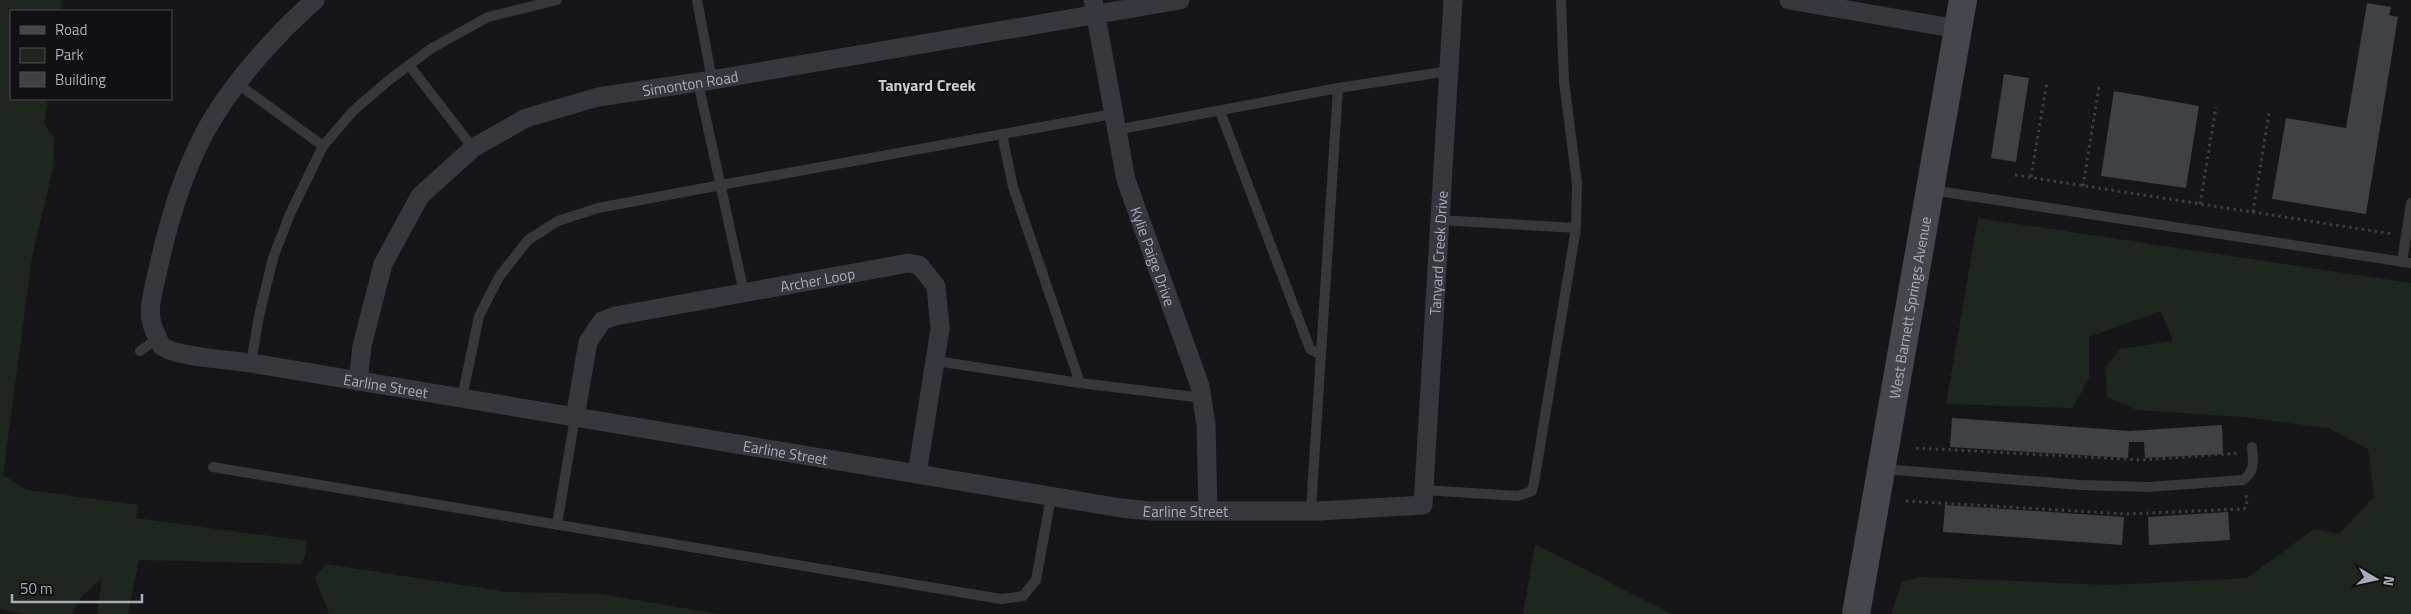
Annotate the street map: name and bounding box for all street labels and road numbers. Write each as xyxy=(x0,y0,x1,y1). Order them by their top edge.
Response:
street label: Simonton Road xyxy=(641,64,740,102)
street label: Tanyard Creek Drive xyxy=(1423,190,1453,316)
street label: Kylie Paige Drive xyxy=(1125,203,1182,309)
street label: West Barnett Springs Avenue xyxy=(1882,214,1937,401)
street label: Archer Loop xyxy=(778,261,857,298)
street label: Earline Street xyxy=(342,367,431,404)
street label: Earline Street xyxy=(741,434,830,471)
street label: Earline Street xyxy=(1142,499,1229,523)

